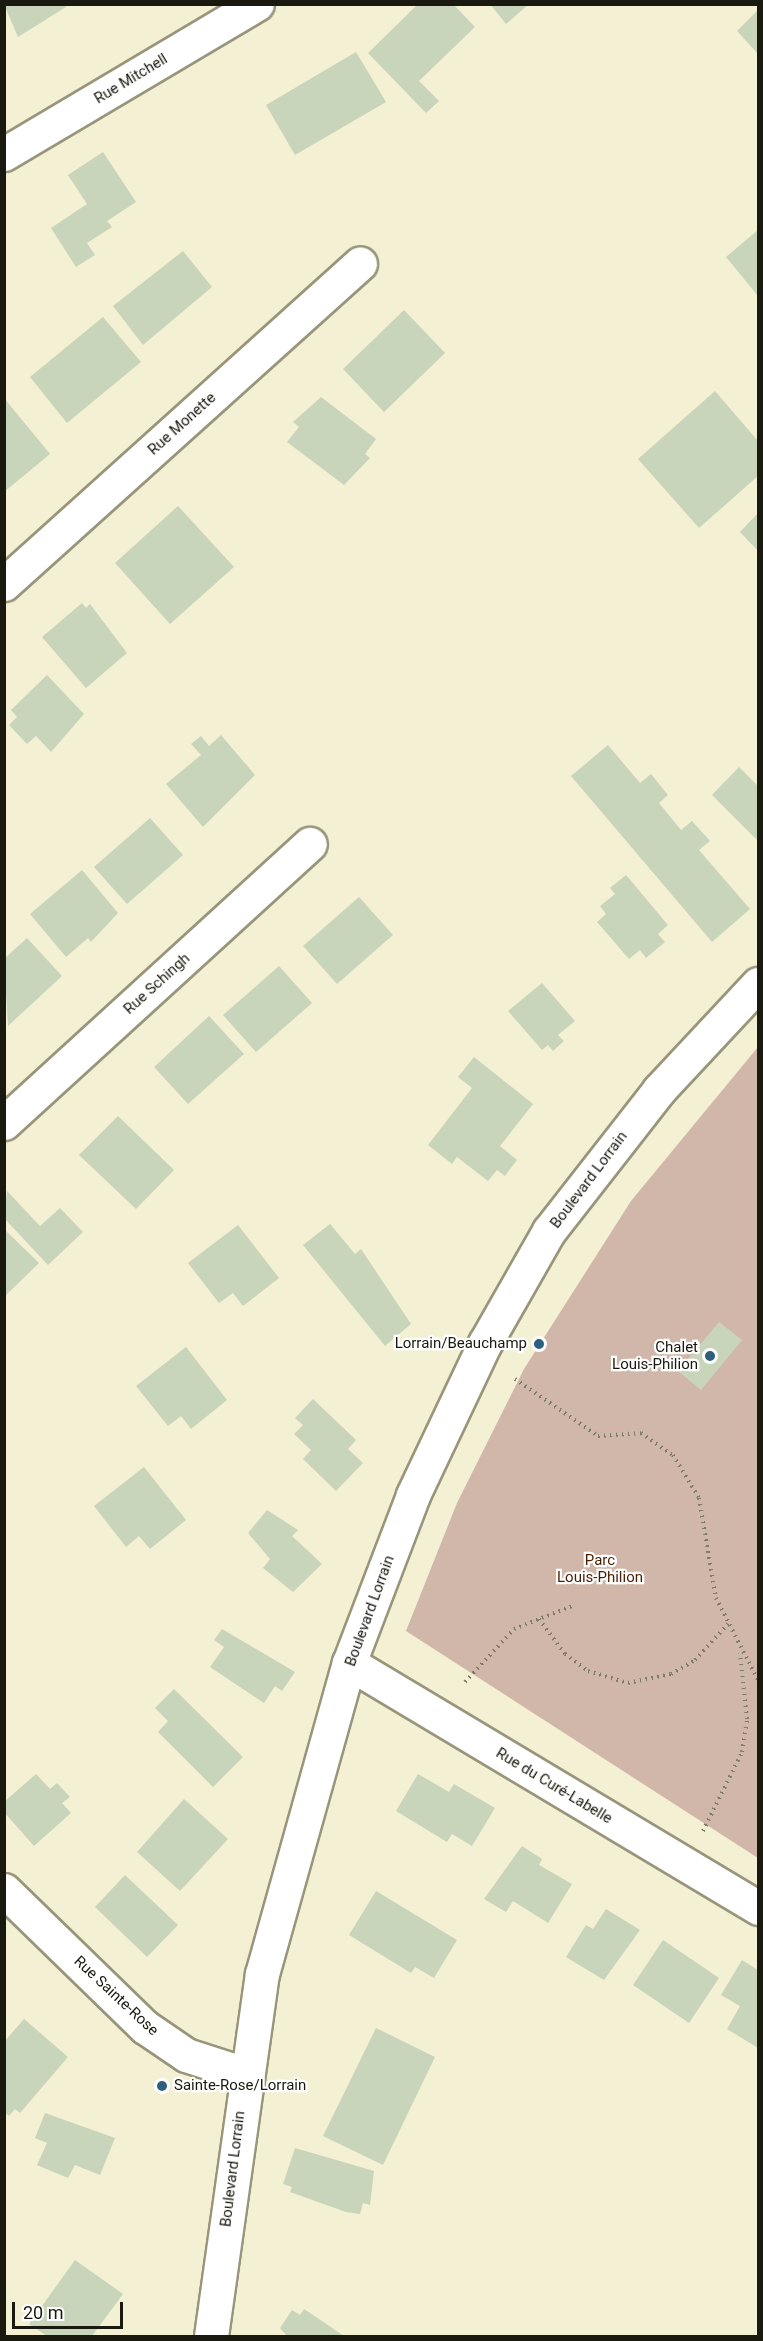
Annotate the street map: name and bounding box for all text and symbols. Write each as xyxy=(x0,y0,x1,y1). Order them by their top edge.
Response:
street label: Rue Mitchell xyxy=(91,50,171,108)
street label: Rue Monette xyxy=(144,389,220,459)
street label: Rue Schingh xyxy=(120,950,194,1018)
street label: Boulevard Lorrain xyxy=(547,1128,631,1232)
place label: Lorrain/Beauchamp xyxy=(395,1335,527,1353)
marker: Lorrain/Beauchamp xyxy=(532,1337,546,1351)
place label: Chalet Louis-Philion xyxy=(612,1338,698,1373)
marker: Chalet Louis-Philion xyxy=(703,1349,717,1363)
park label: Parc Louis-Philion xyxy=(557,1551,643,1586)
street label: Boulevard Lorrain xyxy=(342,1553,398,1669)
street label: Rue du Curé-Labelle xyxy=(493,1744,615,1828)
street label: Rue Sainte-Rose xyxy=(70,1952,162,2040)
place label: Sainte-Rose/Lorrain xyxy=(174,2077,306,2095)
marker: Sainte-Rose/Lorrain xyxy=(155,2079,169,2093)
street label: Boulevard Lorrain xyxy=(217,2110,249,2228)
scale bar xyxy=(15,2290,126,2328)
text: 20 m xyxy=(23,2302,63,2323)

